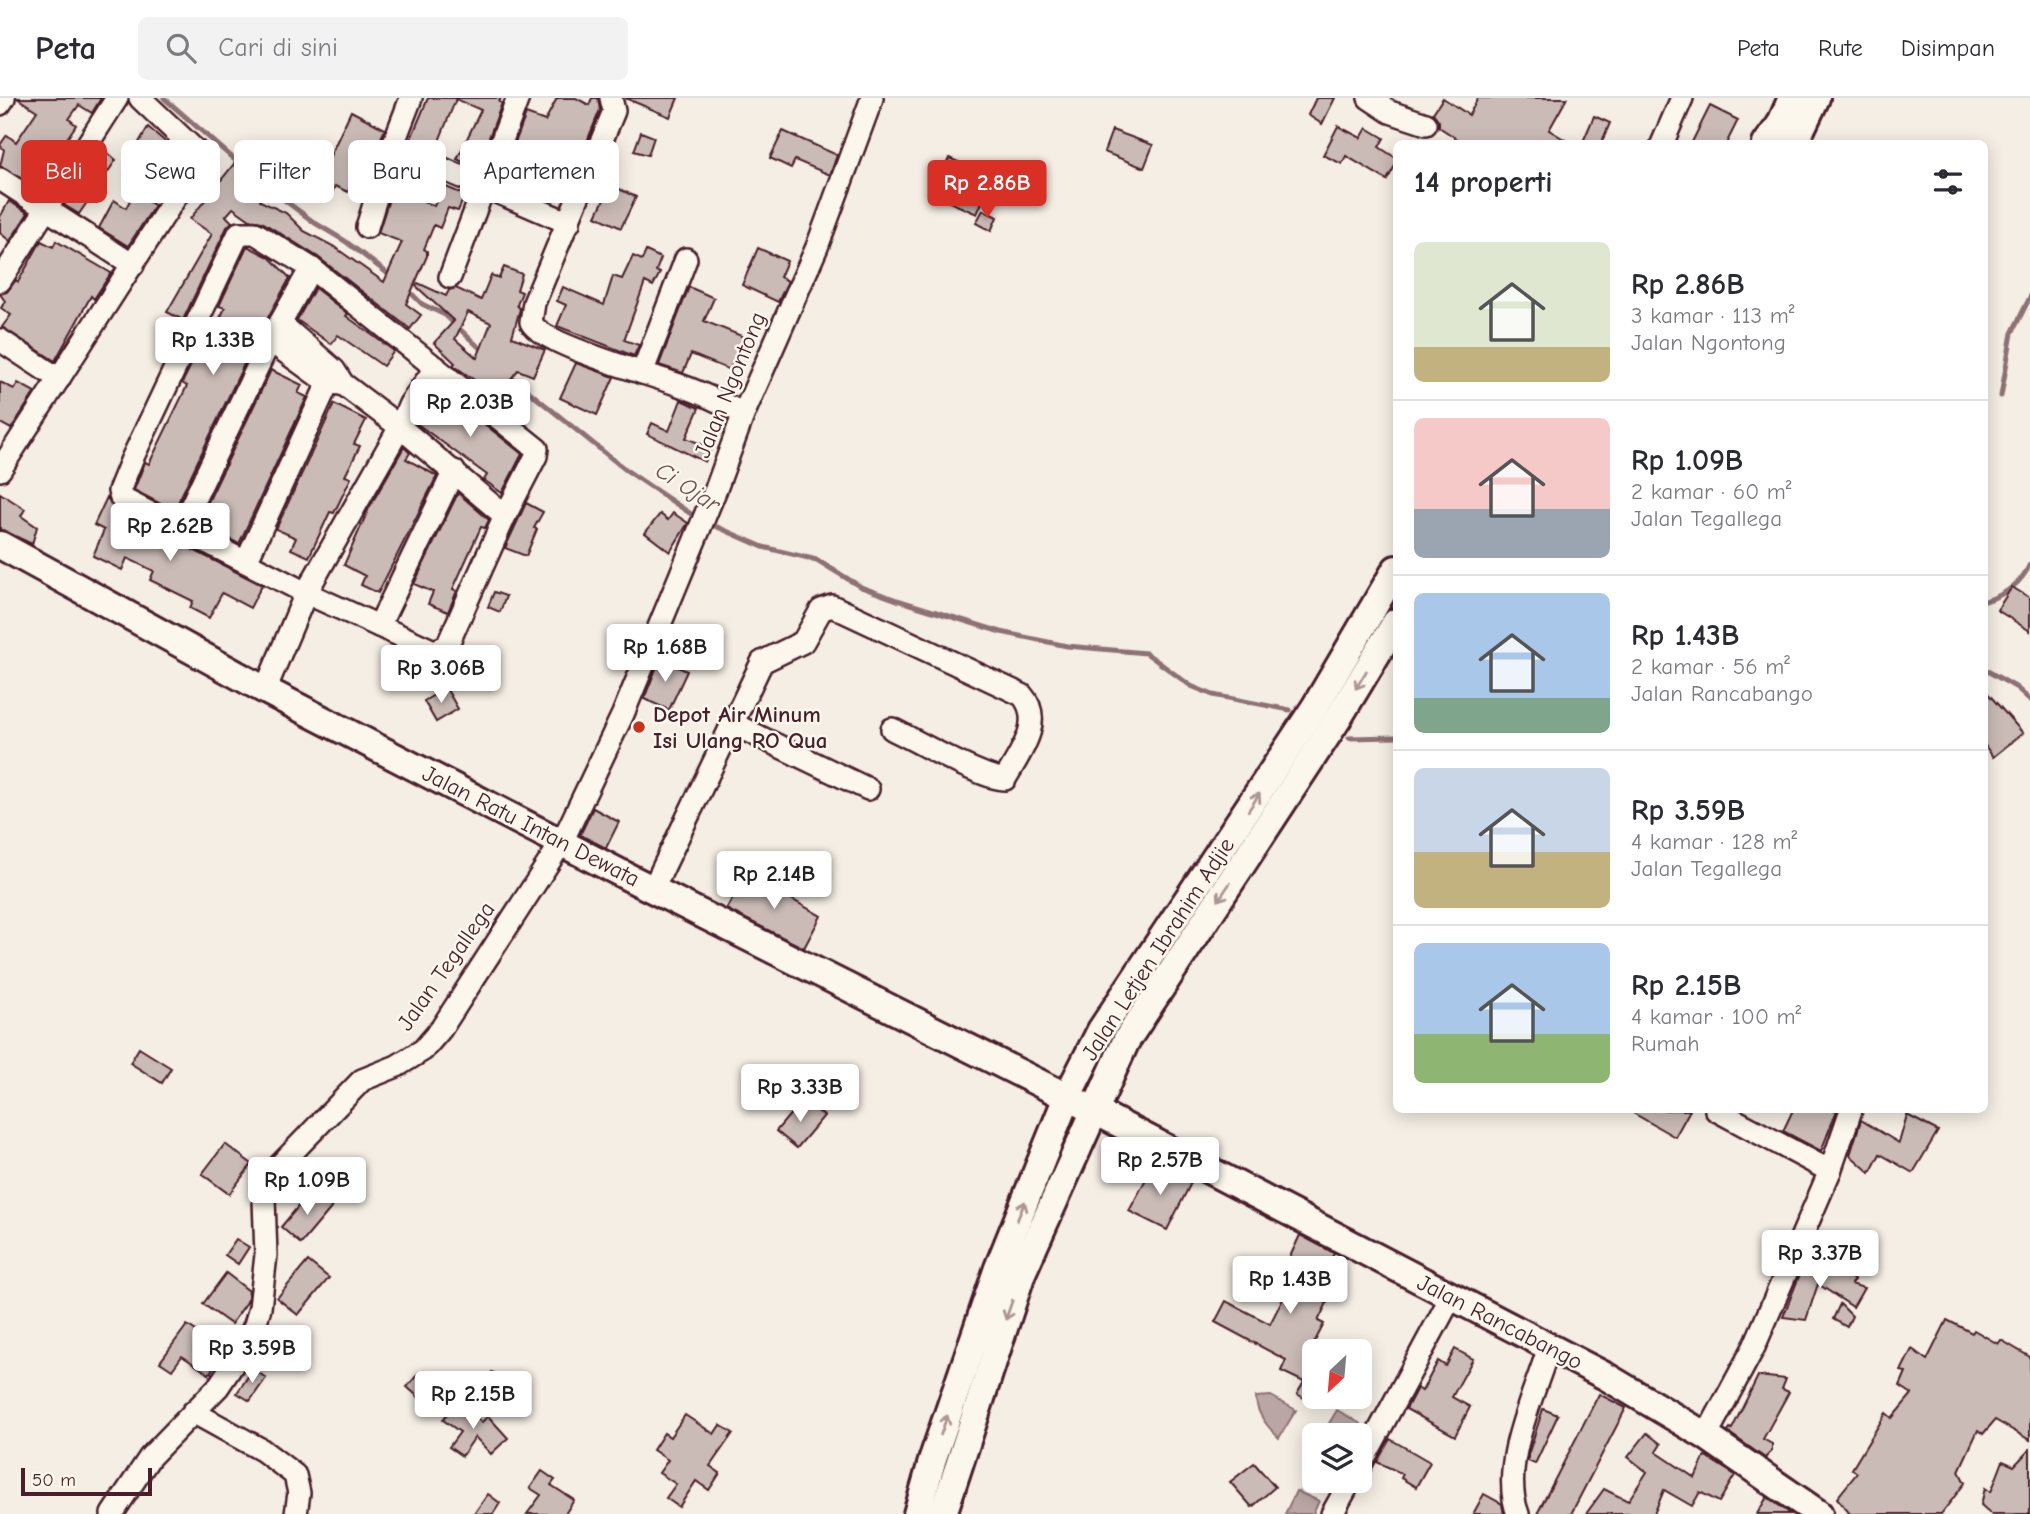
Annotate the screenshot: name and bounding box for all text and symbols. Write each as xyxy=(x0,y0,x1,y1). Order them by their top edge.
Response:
search box xyxy=(138,17,628,80)
text: Peta xyxy=(35,29,96,67)
icon: search xyxy=(162,29,200,67)
text: Cari di sini xyxy=(218,33,338,63)
text: Peta xyxy=(1737,34,1780,62)
text: Rute xyxy=(1818,34,1863,62)
text: Disimpan xyxy=(1901,34,1995,62)
chip: Beli xyxy=(21,140,107,203)
chip: Sewa xyxy=(121,140,220,203)
chip: Filter xyxy=(234,140,334,203)
chip: Baru xyxy=(348,140,446,203)
chip: Apartemen xyxy=(460,140,619,203)
pin: Rp 2.86B xyxy=(915,160,1059,220)
icon: filters xyxy=(1929,163,1967,201)
text: 14 properti xyxy=(1414,165,1553,200)
text: Rp 2.86B xyxy=(943,169,1031,196)
text: Rp 2.86B xyxy=(1631,267,1745,302)
icon: home xyxy=(1470,270,1554,354)
text: 3 kamar · 113 m² xyxy=(1631,302,1795,329)
street label: Jalan Ngontong xyxy=(688,308,772,462)
pin: Rp 1.33B xyxy=(141,317,285,377)
text: Rp 1.33B xyxy=(171,326,255,353)
text: Jalan Ngontong xyxy=(1631,329,1786,356)
pin: Rp 2.03B xyxy=(398,380,542,439)
text: Rp 2.03B xyxy=(426,388,514,415)
text: Rp 1.09B xyxy=(1631,443,1743,478)
icon: home xyxy=(1470,446,1554,530)
water label: Ci Ojar xyxy=(650,456,727,519)
text: 2 kamar · 60 m² xyxy=(1631,478,1792,505)
pin: Rp 2.62B xyxy=(98,504,242,563)
text: Jalan Tegallega xyxy=(1631,505,1782,532)
text: Rp 2.62B xyxy=(127,512,213,539)
text: Rp 1.43B xyxy=(1631,618,1739,653)
icon: home xyxy=(1470,621,1554,705)
pin: Rp 1.68B xyxy=(593,624,737,684)
text: Rp 1.68B xyxy=(623,633,707,660)
pin: Rp 3.06B xyxy=(369,646,513,705)
text: 2 kamar · 56 m² xyxy=(1631,653,1790,680)
text: Rp 3.06B xyxy=(397,654,485,681)
one-way arrow xyxy=(1354,670,1368,690)
text: Jalan Rancabango xyxy=(1631,680,1813,707)
place label: Depot Air Minum Isi Ulang RO Qua xyxy=(653,701,828,754)
marker: Depot Air Minum Isi Ulang RO Qua xyxy=(631,719,647,735)
street label: Jalan Ratu Intan Dewata xyxy=(418,760,644,892)
one-way arrow xyxy=(1247,793,1261,813)
text: Rp 3.59B xyxy=(1631,793,1745,828)
icon: home xyxy=(1470,796,1554,880)
text: 4 kamar · 128 m² xyxy=(1631,828,1797,855)
street label: Jalan Letjen Ibrahim Adjie xyxy=(1076,833,1240,1065)
pin: Rp 2.14B xyxy=(702,852,846,911)
text: Jalan Tegallega xyxy=(1631,855,1782,882)
text: Rp 2.14B xyxy=(733,860,815,887)
one-way arrow xyxy=(1217,882,1231,901)
street label: Jalan Tegallega xyxy=(392,896,500,1036)
text: Rp 2.15B xyxy=(1631,968,1741,1003)
icon: home xyxy=(1470,971,1554,1055)
text: 4 kamar · 100 m² xyxy=(1631,1003,1801,1030)
text: Rumah xyxy=(1631,1030,1700,1057)
pin: Rp 3.33B xyxy=(728,1065,872,1124)
text: Rp 3.33B xyxy=(757,1073,843,1100)
pin: Rp 2.57B xyxy=(1088,1138,1232,1197)
text: Rp 2.57B xyxy=(1117,1146,1203,1173)
pin: Rp 1.09B xyxy=(235,1158,379,1217)
text: Rp 1.09B xyxy=(264,1166,350,1193)
one-way arrow xyxy=(1015,1201,1028,1223)
pin: Rp 3.37B xyxy=(1748,1230,1892,1290)
text: Rp 3.37B xyxy=(1778,1239,1862,1266)
pin: Rp 1.43B xyxy=(1218,1256,1362,1316)
text: Rp 1.43B xyxy=(1249,1265,1331,1292)
street label: Jalan Rancabango xyxy=(1413,1269,1587,1375)
one-way arrow xyxy=(1002,1299,1014,1321)
pin: Rp 3.59B xyxy=(180,1326,324,1385)
text: Rp 3.59B xyxy=(208,1334,296,1361)
north arrow xyxy=(1302,1339,1372,1409)
map controls xyxy=(1302,1339,1372,1493)
pin: Rp 2.15B xyxy=(401,1372,545,1431)
text: Rp 2.15B xyxy=(431,1380,515,1407)
one-way arrow xyxy=(939,1415,951,1437)
button: layers xyxy=(1302,1423,1372,1493)
scale bar xyxy=(21,1465,152,1497)
text: 50 m xyxy=(32,1469,76,1491)

